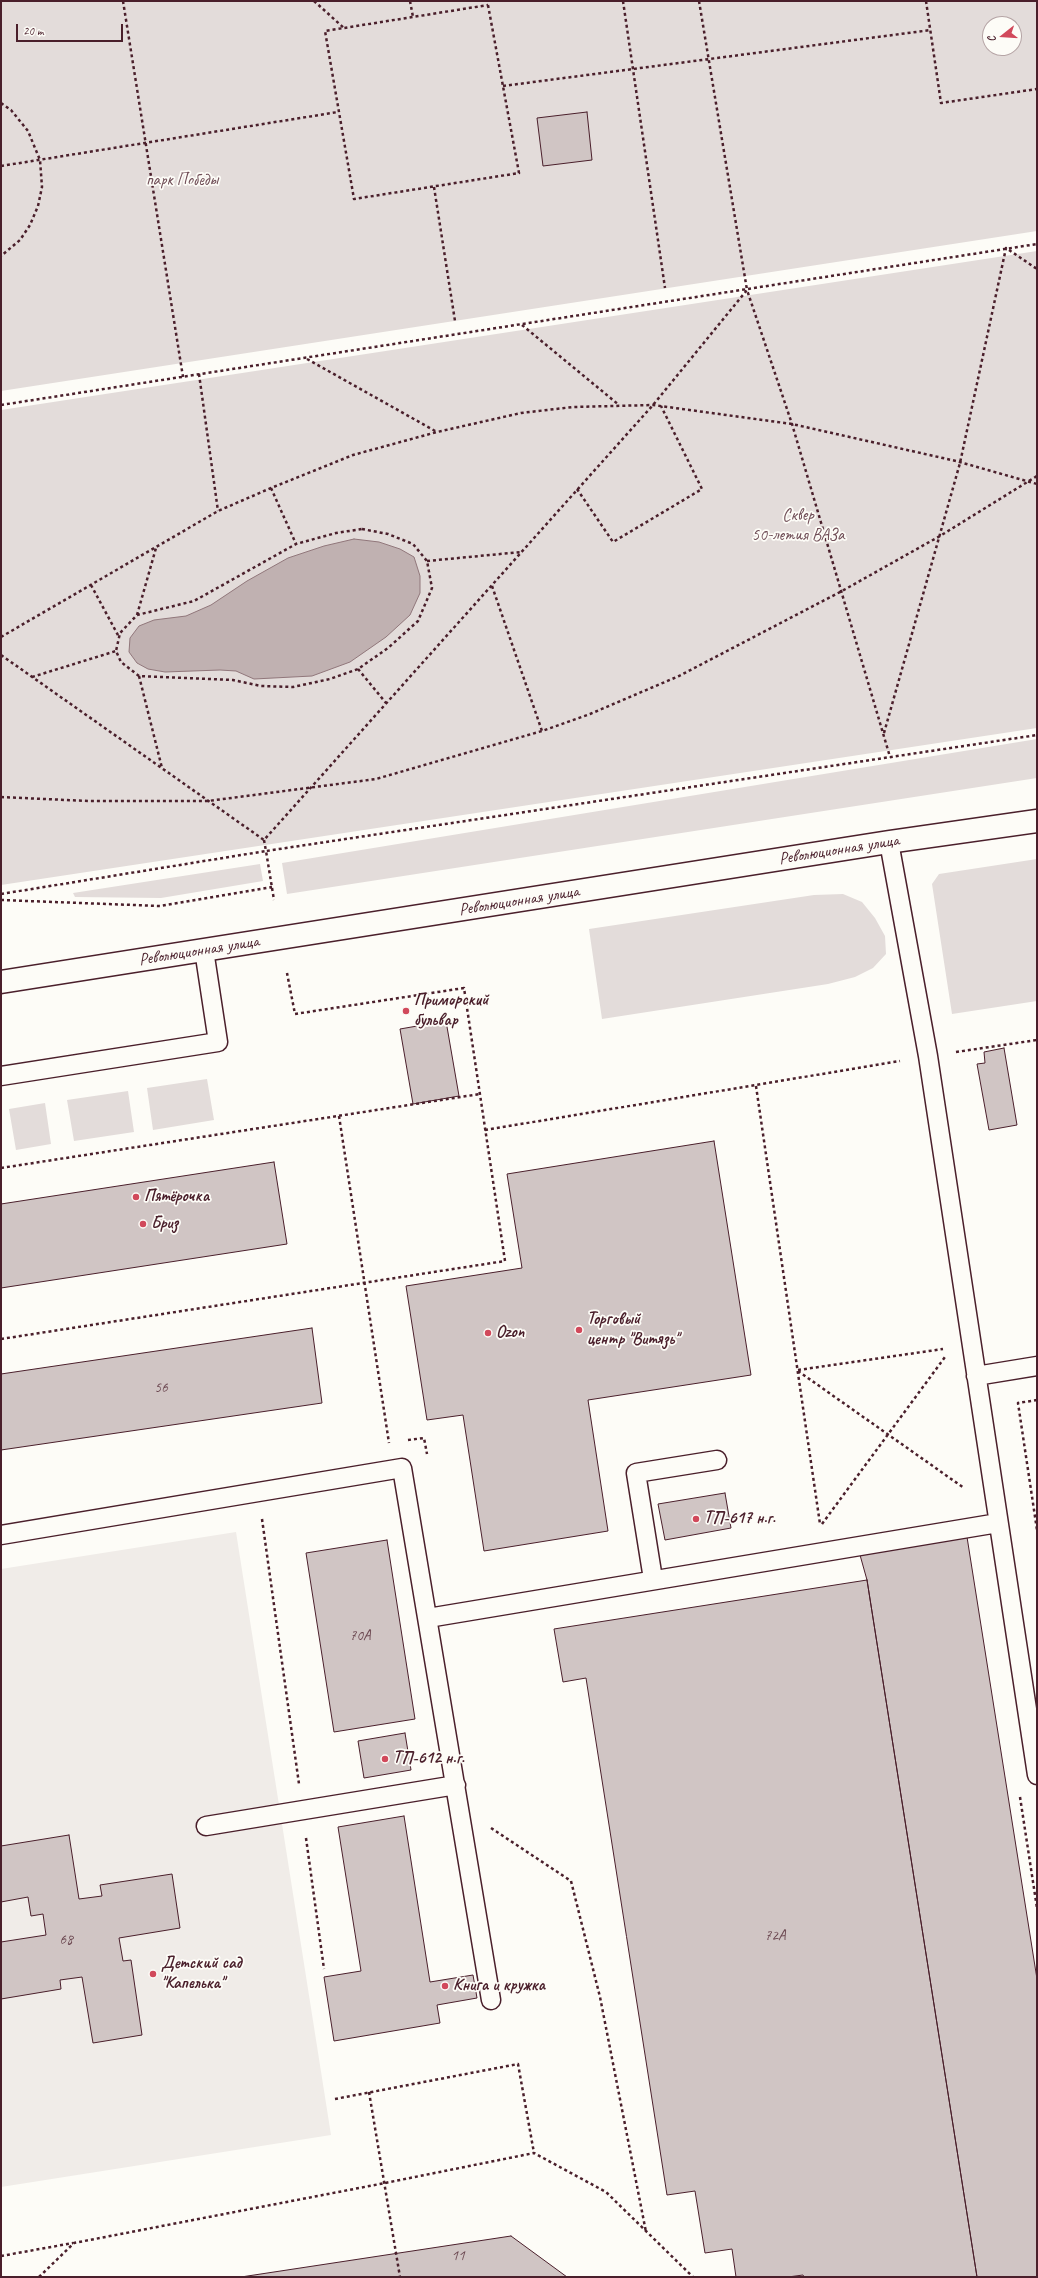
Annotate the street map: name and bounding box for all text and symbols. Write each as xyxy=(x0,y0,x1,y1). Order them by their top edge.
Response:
scale bar xyxy=(18,16,125,42)
north arrow xyxy=(982,16,1022,56)
text: 20 m xyxy=(23,23,43,39)
text: С xyxy=(984,35,999,44)
park label: парк Победы xyxy=(146,171,218,191)
park label: Сквер 50-летия ВАЗа xyxy=(752,506,844,546)
street label: Революционная улица xyxy=(778,830,900,870)
street label: Революционная улица xyxy=(458,881,580,921)
street label: Революционная улица xyxy=(138,931,260,971)
place label: Приморский бульвар xyxy=(414,991,488,1031)
marker: Приморский бульвар xyxy=(401,1006,411,1016)
place label: Пятёрочка xyxy=(144,1187,209,1207)
marker: Пятёрочка xyxy=(131,1192,141,1202)
place label: Бриз xyxy=(151,1214,178,1234)
marker: Бриз xyxy=(138,1219,148,1229)
place label: Торговый центр "Витязь" xyxy=(587,1310,678,1350)
place label: Ozon xyxy=(496,1323,524,1343)
marker: Торговый центр "Витязь" xyxy=(574,1325,584,1335)
marker: Ozon xyxy=(483,1328,493,1338)
house number: 56 xyxy=(154,1379,168,1397)
place label: ТП-617 н.г. xyxy=(704,1509,775,1529)
marker: ТП-617 н.г. xyxy=(691,1514,701,1524)
house number: 70А xyxy=(349,1627,371,1645)
place label: ТП-612 н.г. xyxy=(393,1749,464,1769)
marker: ТП-612 н.г. xyxy=(380,1754,390,1764)
house number: 72А xyxy=(764,1927,786,1945)
house number: 68 xyxy=(59,1931,73,1949)
place label: Детский сад "Капелька" xyxy=(161,1954,242,1994)
marker: Детский сад "Капелька" xyxy=(148,1969,158,1979)
place label: Книга и кружка xyxy=(453,1976,545,1996)
marker: Книга и кружка xyxy=(440,1981,450,1991)
house number: 11 xyxy=(451,2247,465,2265)

